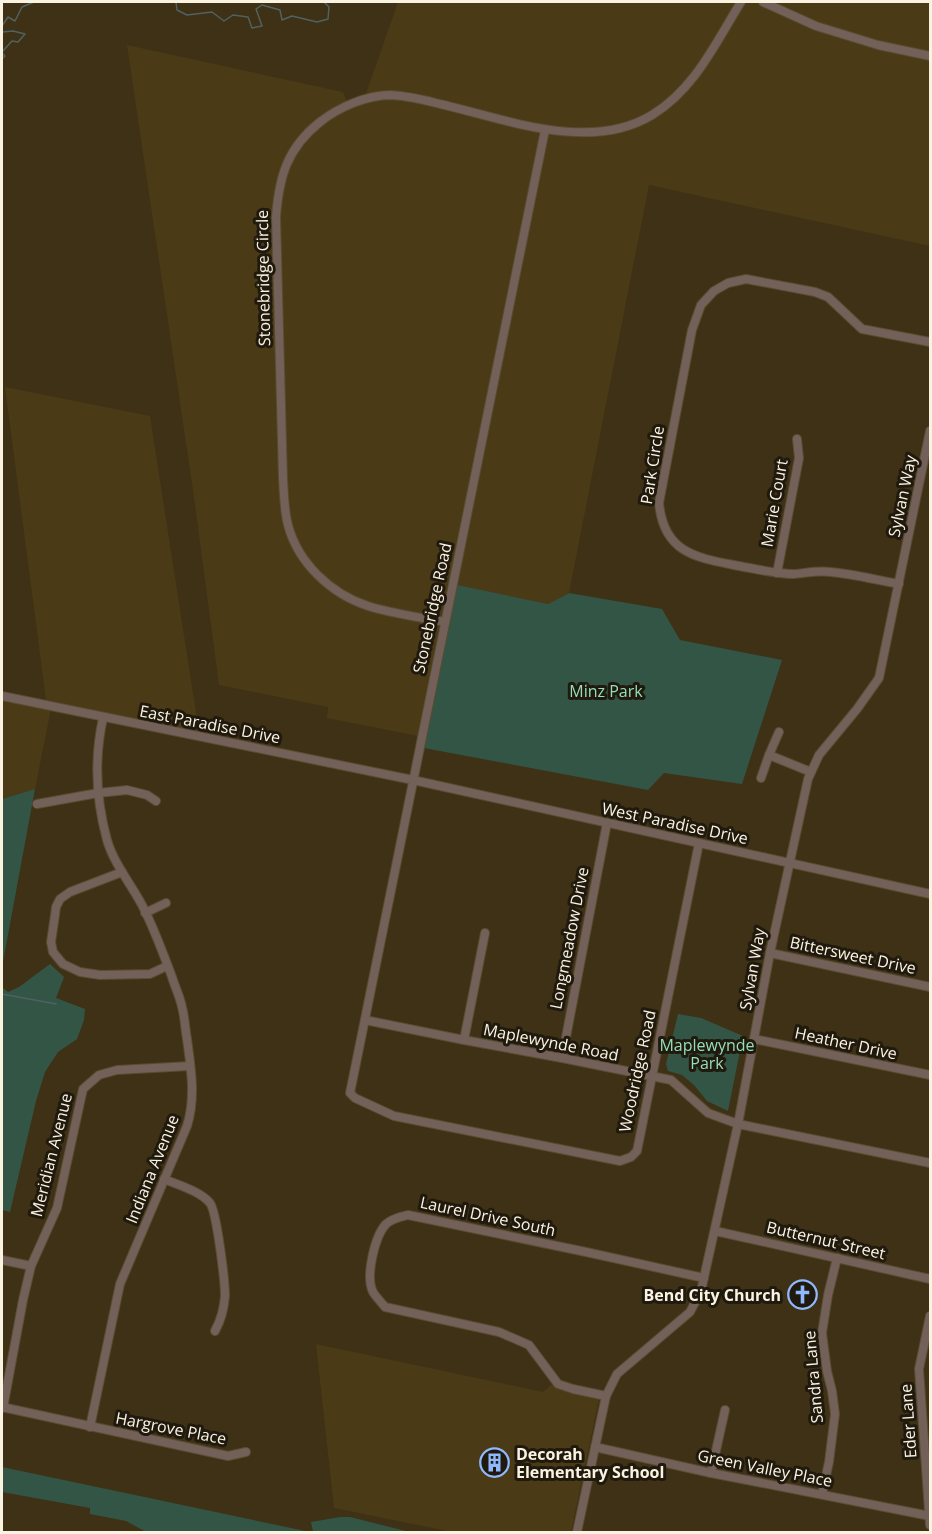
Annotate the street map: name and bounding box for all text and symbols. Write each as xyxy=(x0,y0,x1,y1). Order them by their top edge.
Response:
street label: Stonebridge Circle xyxy=(251,210,275,346)
street label: Park Circle xyxy=(635,424,669,506)
street label: Sylvan Way xyxy=(883,452,922,539)
street label: Marie Court xyxy=(755,457,793,549)
street label: Stonebridge Road xyxy=(407,541,457,675)
park label: Minz Park xyxy=(569,680,643,702)
street label: East Paradise Drive xyxy=(138,700,282,748)
street label: West Paradise Drive xyxy=(600,797,750,849)
street label: Longmeadow Drive xyxy=(544,865,594,1011)
street label: Sylvan Way xyxy=(734,925,770,1012)
street label: Bittersweet Drive xyxy=(788,931,918,979)
street label: Woodridge Road xyxy=(613,1008,661,1134)
street label: Maplewynde Road xyxy=(481,1018,621,1066)
street label: Heather Drive xyxy=(793,1021,899,1065)
park label: Maplewynde Park xyxy=(659,1034,755,1074)
street label: Meridian Avenue xyxy=(25,1091,77,1219)
street label: Indiana Avenue xyxy=(120,1111,184,1227)
street label: Laurel Drive South xyxy=(418,1191,558,1241)
street label: Butternut Street xyxy=(764,1216,888,1264)
church icon: Bend City Church xyxy=(786,1279,818,1311)
place label: Bend City Church xyxy=(643,1284,781,1306)
street label: Sandra Lane xyxy=(798,1330,828,1424)
street label: Eder Lane xyxy=(894,1383,922,1459)
street label: Hargrove Place xyxy=(114,1406,228,1450)
place label: Decorah Elementary School xyxy=(516,1443,664,1483)
street label: Green Valley Place xyxy=(696,1444,834,1492)
building icon: Decorah Elementary School xyxy=(479,1447,511,1479)

